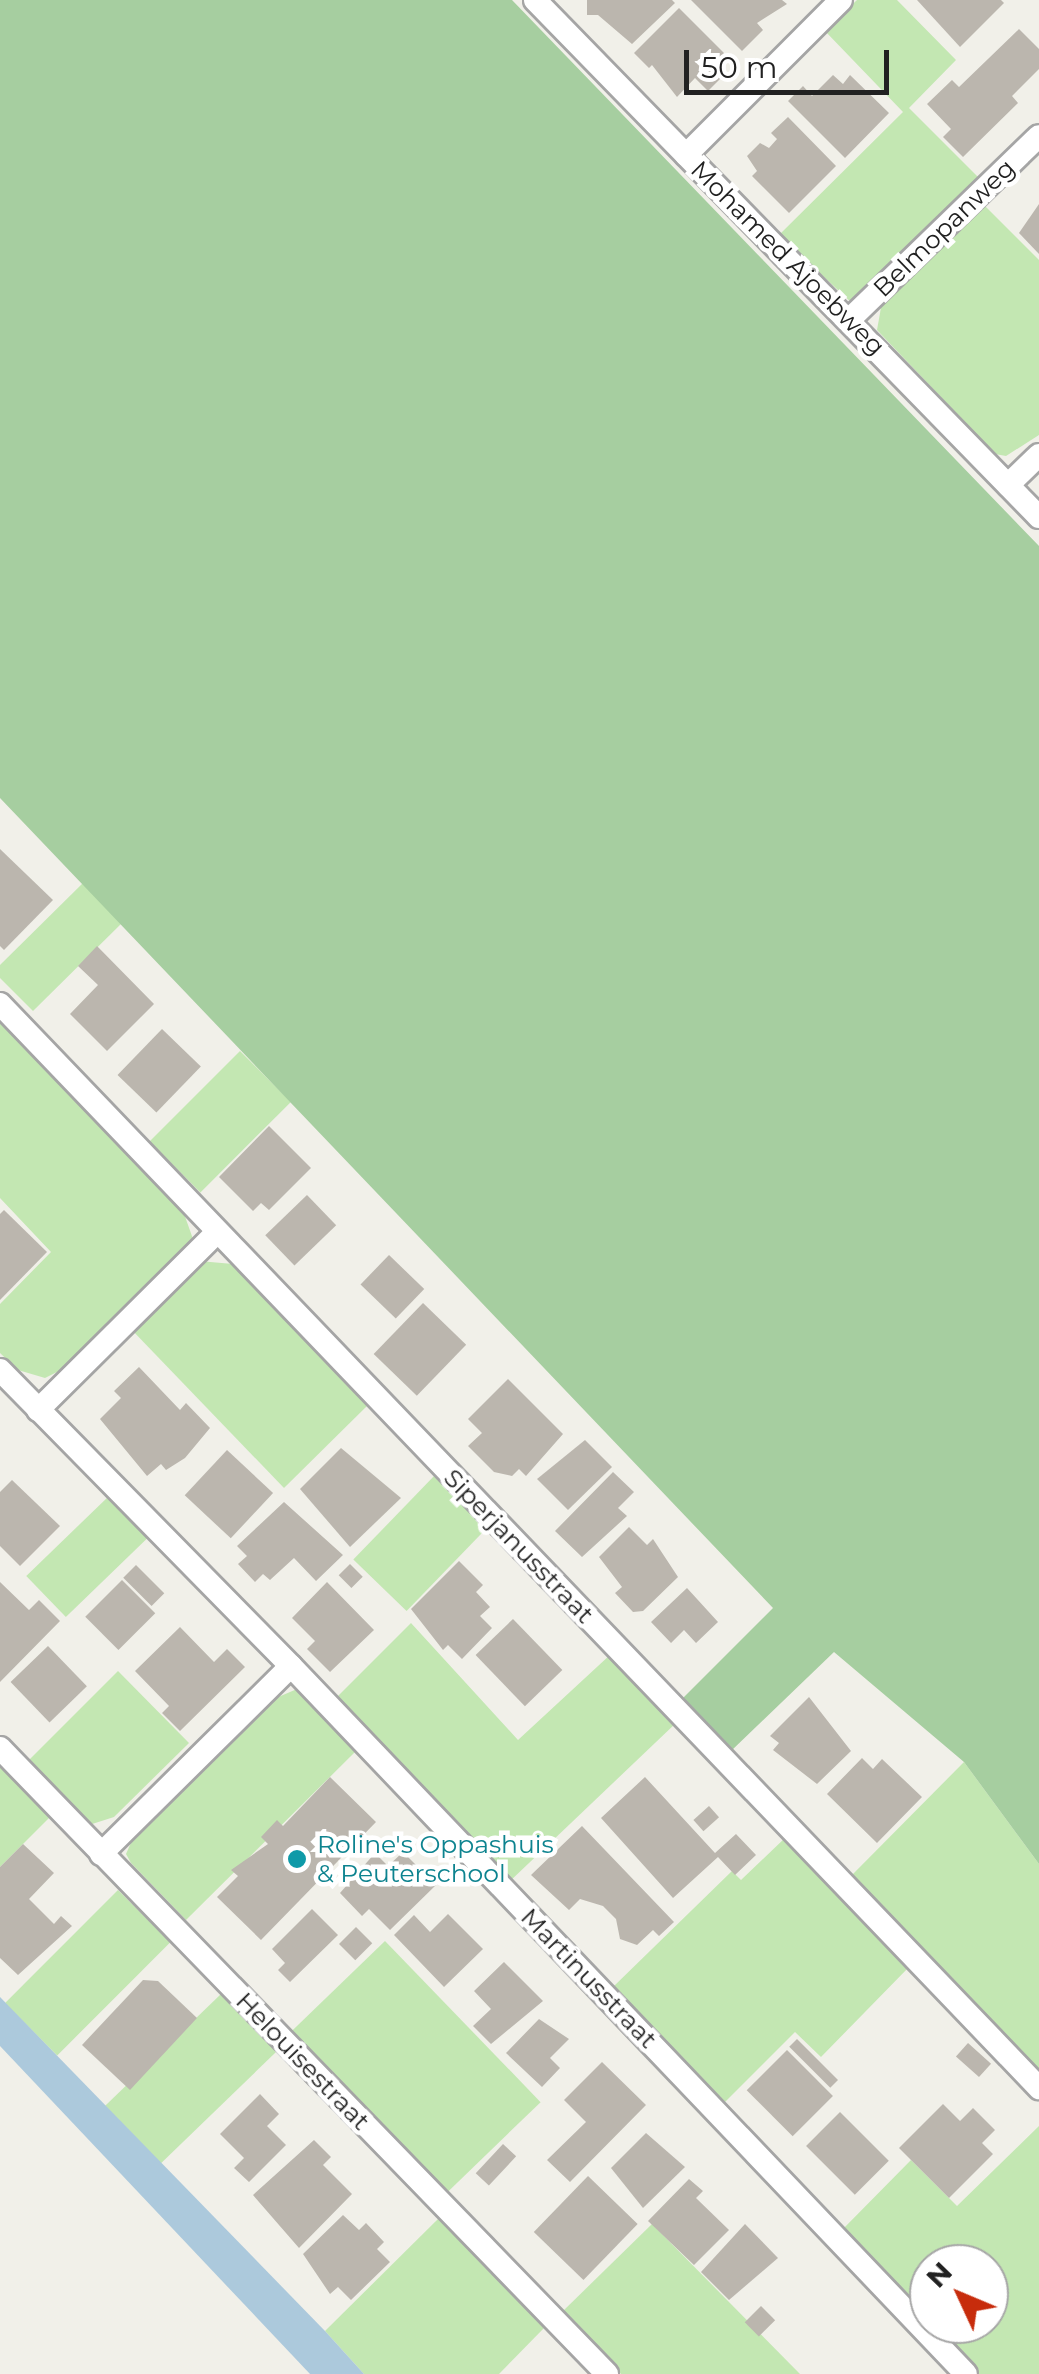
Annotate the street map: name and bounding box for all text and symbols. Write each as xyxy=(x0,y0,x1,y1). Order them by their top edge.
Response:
scale bar xyxy=(689,30,894,92)
text: 50 m xyxy=(701,49,778,86)
street label: Belmopanweg xyxy=(867,153,1021,303)
street label: Mohamed Ajoebweg xyxy=(685,155,891,361)
street label: Siperjanusstraat xyxy=(438,1463,600,1629)
place label: Roline's Oppashuis & Peuterschool xyxy=(317,1830,554,1889)
marker: Roline's Oppashuis & Peuterschool xyxy=(286,1848,308,1870)
street label: Martinusstraat xyxy=(515,1902,663,2054)
street label: Helouisestraat xyxy=(230,1986,376,2136)
north arrow xyxy=(909,2244,1009,2344)
text: N xyxy=(919,2255,959,2294)

